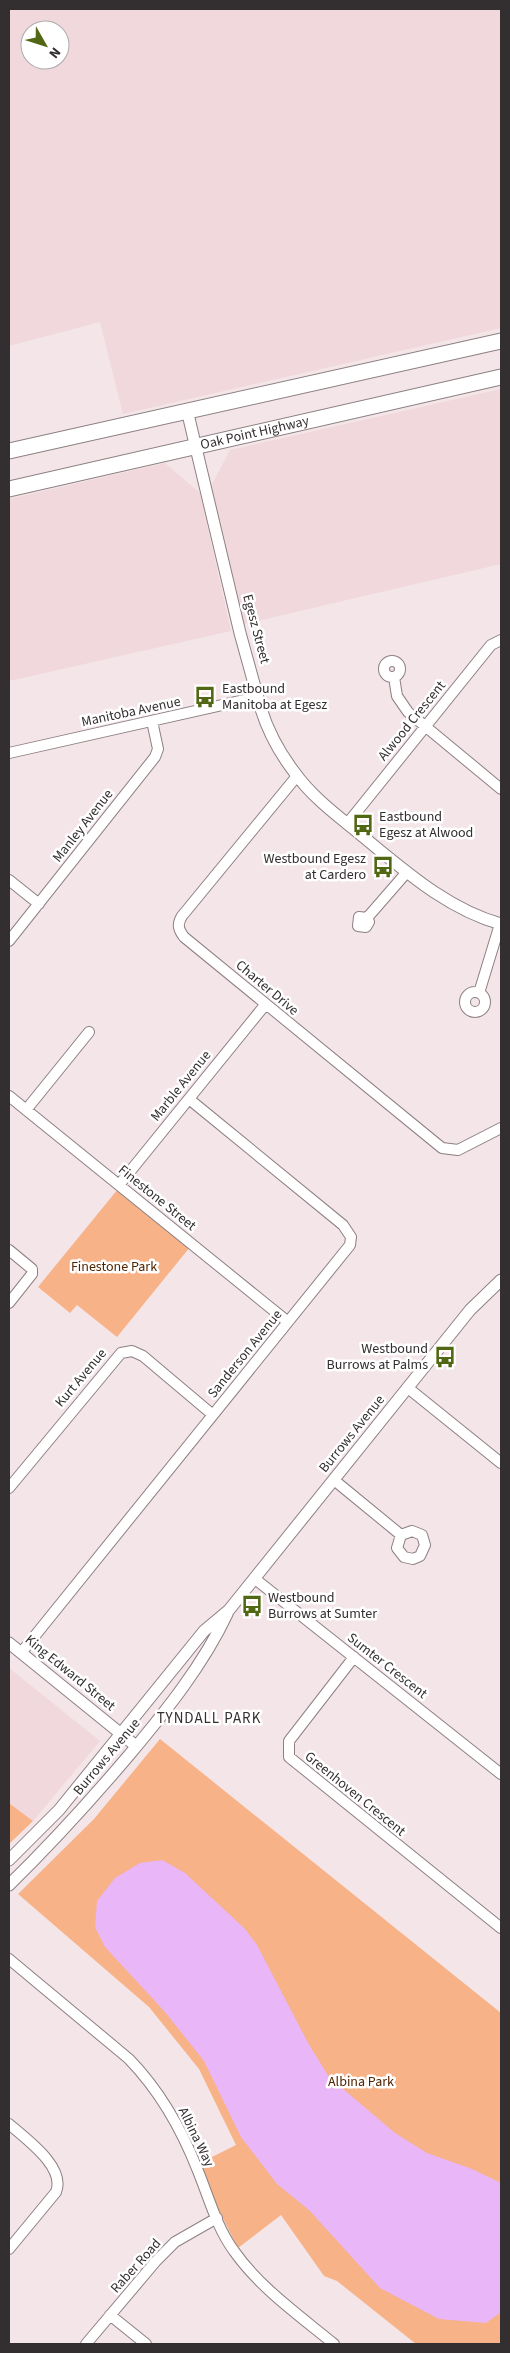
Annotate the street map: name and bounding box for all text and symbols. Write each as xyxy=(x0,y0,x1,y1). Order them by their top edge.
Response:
north arrow xyxy=(20,20,70,70)
text: N xyxy=(44,43,65,62)
street label: Oak Point Highway xyxy=(198,411,311,455)
street label: Egesz Street xyxy=(237,592,275,666)
street label: Alwood Crescent xyxy=(373,676,451,765)
place label: Eastbound Manitoba at Egesz xyxy=(222,679,327,715)
bus stop icon: Eastbound Manitoba at Egesz xyxy=(192,684,218,710)
street label: Manitoba Avenue xyxy=(80,692,183,732)
street label: Manley Avenue xyxy=(48,785,118,867)
place label: Eastbound Egesz at Alwood xyxy=(379,807,473,843)
bus stop icon: Eastbound Egesz at Alwood xyxy=(350,812,376,838)
place label: Westbound Egesz at Cardero xyxy=(264,849,366,885)
bus stop icon: Westbound Egesz at Cardero xyxy=(370,854,396,880)
street label: Charter Drive xyxy=(231,956,303,1020)
street label: Marble Avenue xyxy=(146,1046,216,1126)
street label: Finestone Street xyxy=(114,1160,200,1236)
park label: Finestone Park xyxy=(71,1257,157,1277)
street label: Sanderson Avenue xyxy=(203,1305,287,1403)
place label: Westbound Burrows at Palms xyxy=(326,1339,428,1375)
street label: Kurt Avenue xyxy=(50,1344,112,1412)
bus stop icon: Westbound Burrows at Palms xyxy=(432,1344,458,1370)
street label: Burrows Avenue xyxy=(314,1391,390,1477)
place label: Westbound Burrows at Sumter xyxy=(268,1588,377,1624)
bus stop icon: Westbound Burrows at Sumter xyxy=(239,1593,265,1619)
street label: Sumter Crescent xyxy=(343,1628,431,1704)
street label: King Edward Street xyxy=(20,1630,120,1716)
district label: TYNDALL PARK xyxy=(157,1708,261,1729)
street label: Burrows Avenue xyxy=(69,1714,145,1800)
street label: Greenhoven Crescent xyxy=(300,1747,410,1841)
park label: Albina Park xyxy=(328,2072,394,2092)
street label: Albina Way xyxy=(173,2104,219,2171)
street label: Raber Road xyxy=(106,2234,166,2298)

